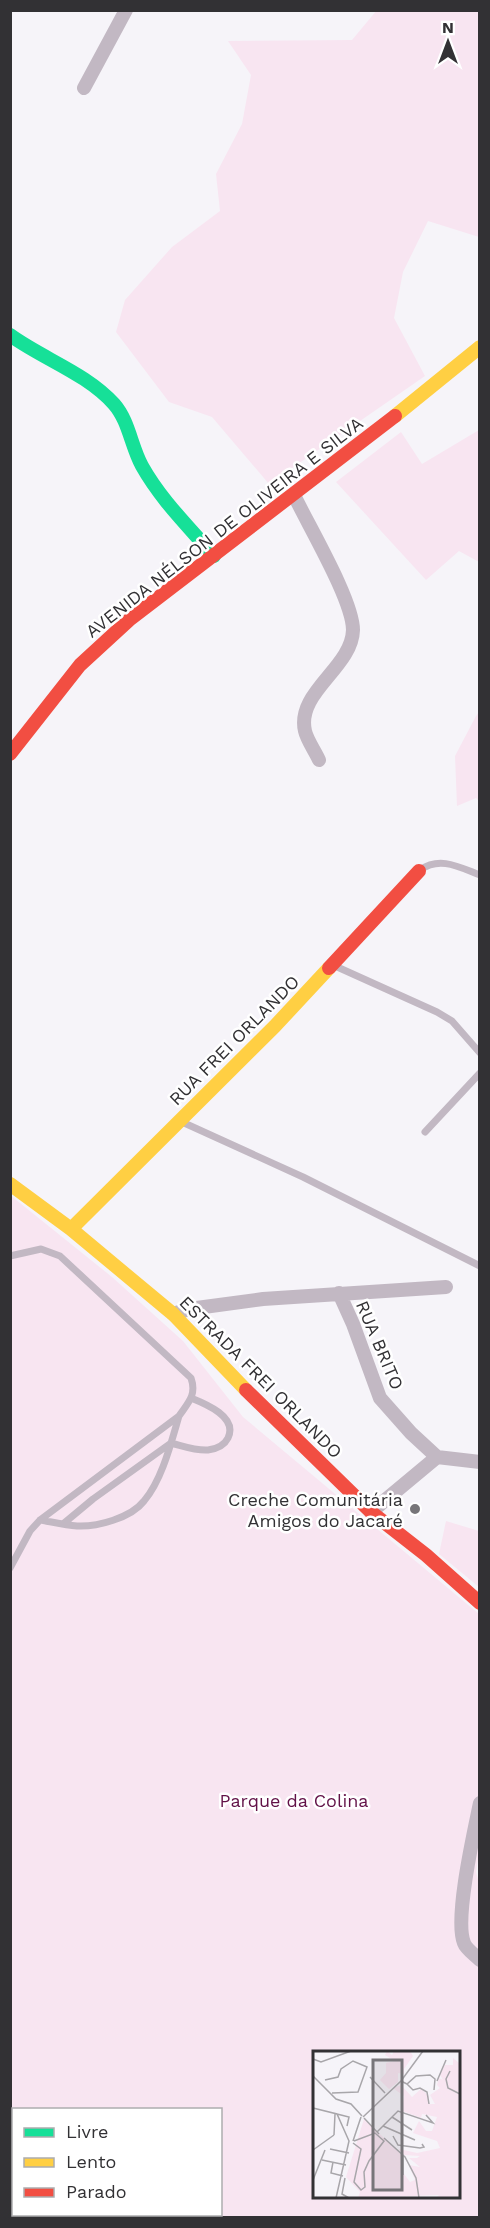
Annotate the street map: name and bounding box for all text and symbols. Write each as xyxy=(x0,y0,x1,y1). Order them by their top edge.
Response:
north arrow xyxy=(418,12,478,72)
text: N xyxy=(442,18,454,37)
street label: AVENIDA NÉLSON DE OLIVEIRA E SILVA xyxy=(81,412,367,642)
street label: RUA FREI ORLANDO xyxy=(165,971,303,1109)
street label: ESTRADA FREI ORLANDO xyxy=(176,1292,346,1462)
street label: RUA BRITO xyxy=(352,1297,408,1393)
place label: Creche Comunitária Amigos do Jacaré xyxy=(228,1489,403,1531)
marker: Creche Comunitária Amigos do Jacaré xyxy=(408,1502,422,1516)
park label: Parque da Colina xyxy=(219,1790,369,1811)
inset map xyxy=(313,2051,460,2198)
legend xyxy=(12,2108,222,2216)
text: Livre xyxy=(66,2121,108,2142)
text: Lento xyxy=(66,2151,116,2172)
text: Parado xyxy=(66,2181,127,2202)

